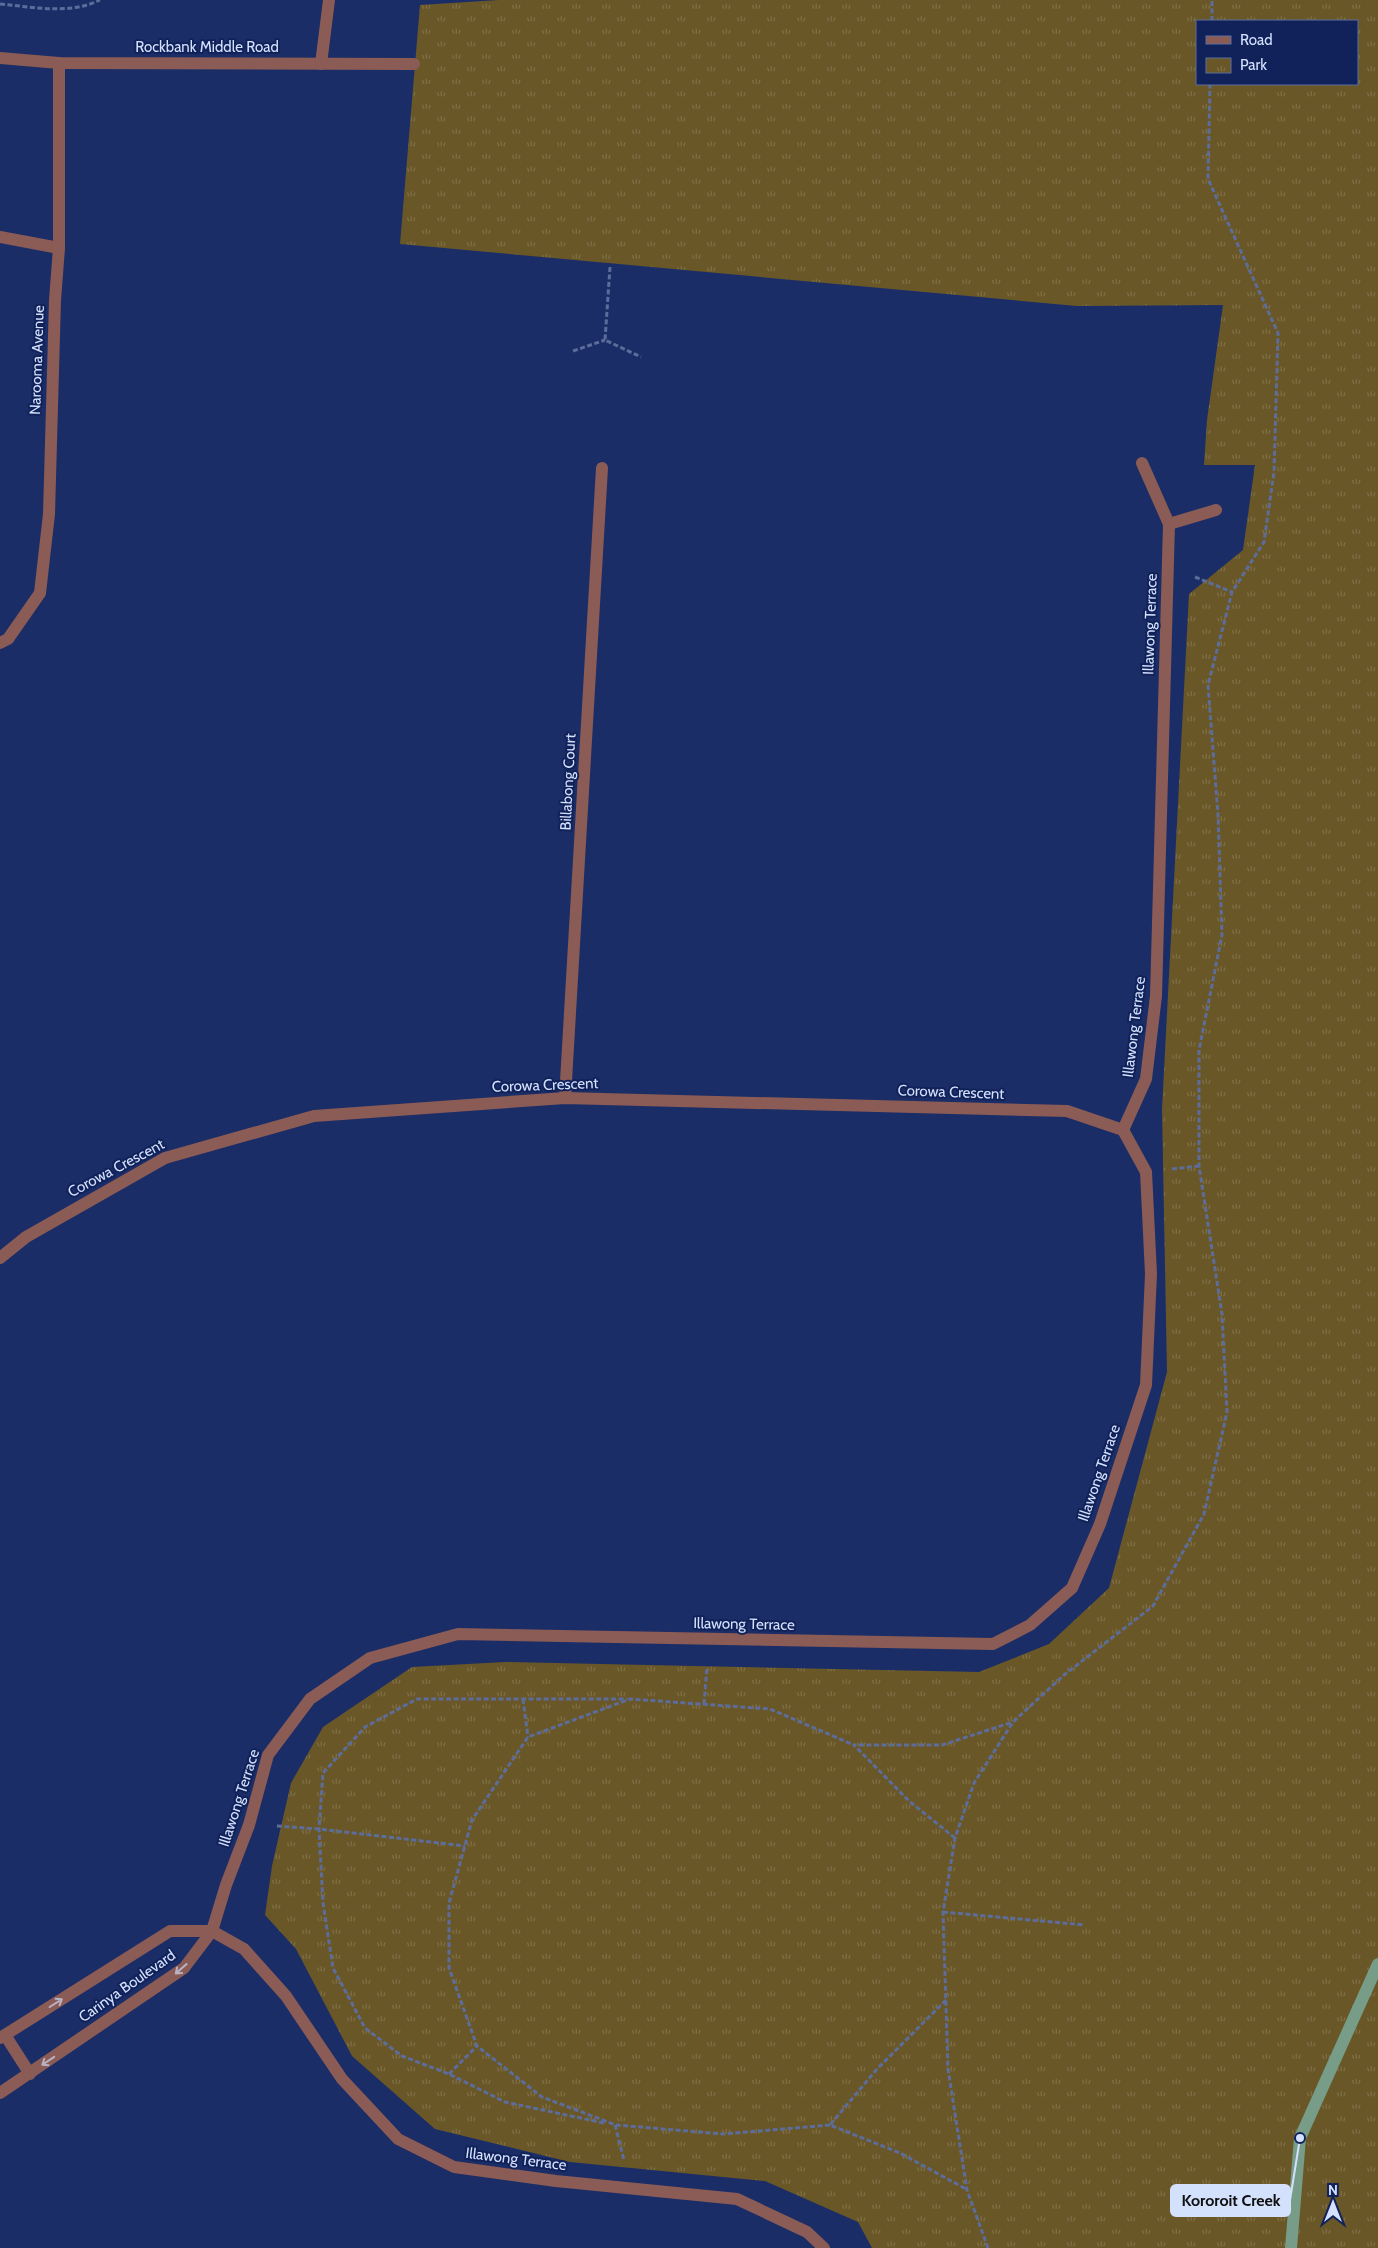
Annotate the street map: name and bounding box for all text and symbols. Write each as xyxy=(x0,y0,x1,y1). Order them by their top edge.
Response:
legend xyxy=(1196,20,1358,85)
text: Road xyxy=(1240,31,1273,49)
street label: Rockbank Middle Road xyxy=(135,38,279,56)
text: Park xyxy=(1240,56,1267,74)
street label: Narooma Avenue xyxy=(26,304,48,415)
street label: Illawong Terrace xyxy=(1139,573,1161,675)
street label: Billabong Court xyxy=(556,733,580,831)
street label: Illawong Terrace xyxy=(1119,975,1149,1078)
street label: Corowa Crescent xyxy=(491,1074,599,1096)
street label: Corowa Crescent xyxy=(897,1081,1005,1103)
street label: Corowa Crescent xyxy=(65,1135,167,1201)
street label: Illawong Terrace xyxy=(1074,1422,1124,1524)
street label: Illawong Terrace xyxy=(693,1614,795,1634)
street label: Illawong Terrace xyxy=(215,1747,263,1849)
street label: Carinya Boulevard xyxy=(75,1946,179,2026)
one-way arrow xyxy=(175,1963,188,1974)
one-way arrow xyxy=(49,1997,63,2008)
one-way arrow xyxy=(41,2056,55,2066)
street label: Illawong Terrace xyxy=(465,2144,568,2174)
north arrow xyxy=(1308,2178,1358,2228)
text: N xyxy=(1328,2181,1338,2199)
callout: Kororoit Creek xyxy=(1171,2185,1290,2216)
text: Kororoit Creek xyxy=(1181,2191,1281,2210)

